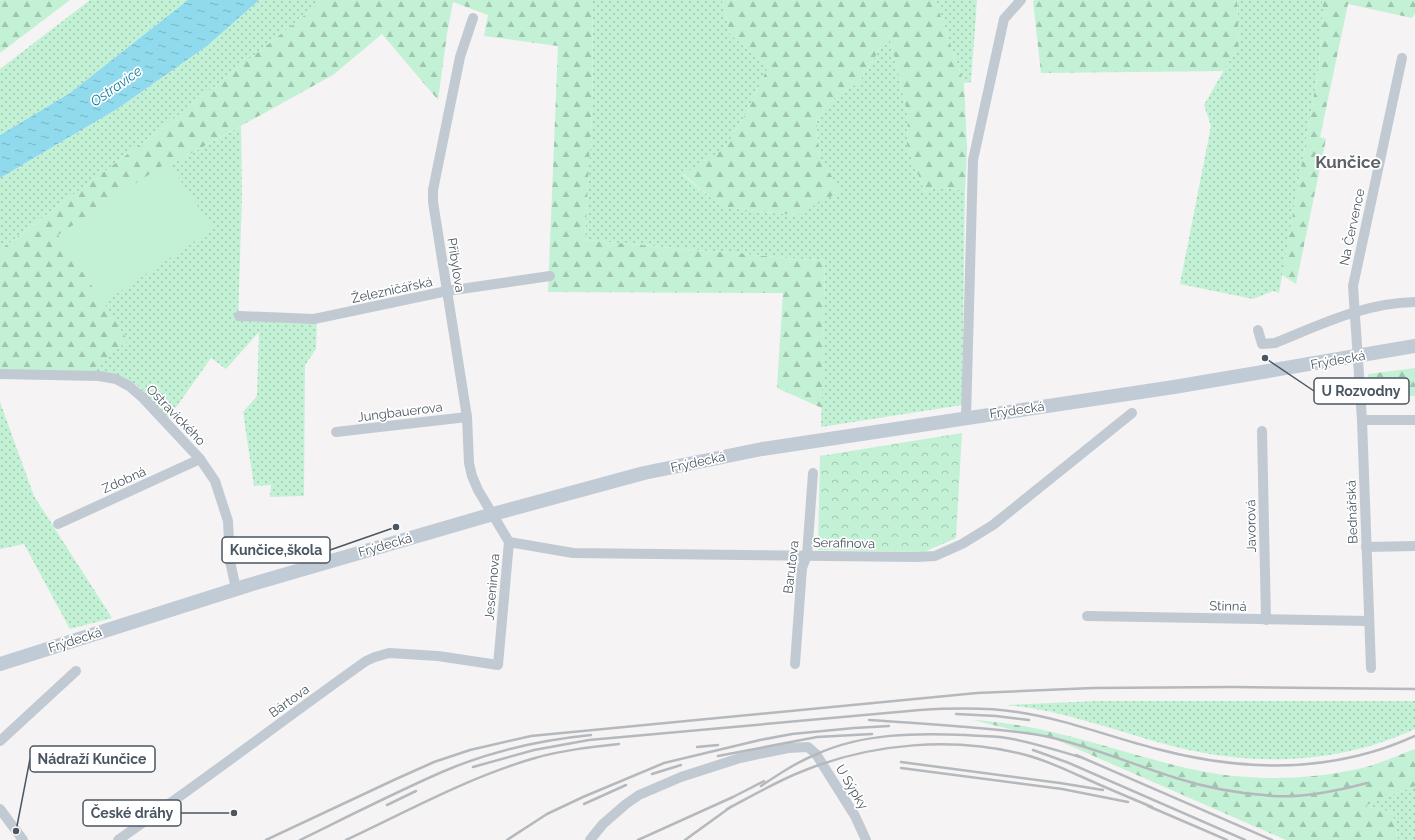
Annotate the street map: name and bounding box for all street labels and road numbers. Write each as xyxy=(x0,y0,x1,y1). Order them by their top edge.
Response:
street label: Na Července xyxy=(1336,187,1368,267)
street label: Přibylova xyxy=(444,237,468,293)
street label: Železničářská xyxy=(350,274,434,306)
street label: Frýdecká xyxy=(1309,348,1367,372)
street label: Ostravického xyxy=(143,382,209,449)
street label: Jungbauerova xyxy=(357,399,443,425)
street label: Frýdecká xyxy=(989,399,1045,421)
street label: Frýdecká xyxy=(669,449,727,475)
street label: Zdobná xyxy=(100,464,148,496)
street label: Bednářská xyxy=(1343,480,1361,544)
street label: Javorová xyxy=(1243,499,1259,553)
street label: Frýdecká xyxy=(356,530,414,560)
street label: Serafinova xyxy=(813,535,875,551)
street label: Barutova xyxy=(780,539,802,595)
street label: Jeseninova xyxy=(482,553,502,621)
street label: Stinná xyxy=(1209,598,1247,614)
street label: Frýdecká xyxy=(46,624,104,656)
street label: Bártova xyxy=(266,681,312,721)
street label: U Sýpky xyxy=(833,762,871,812)

